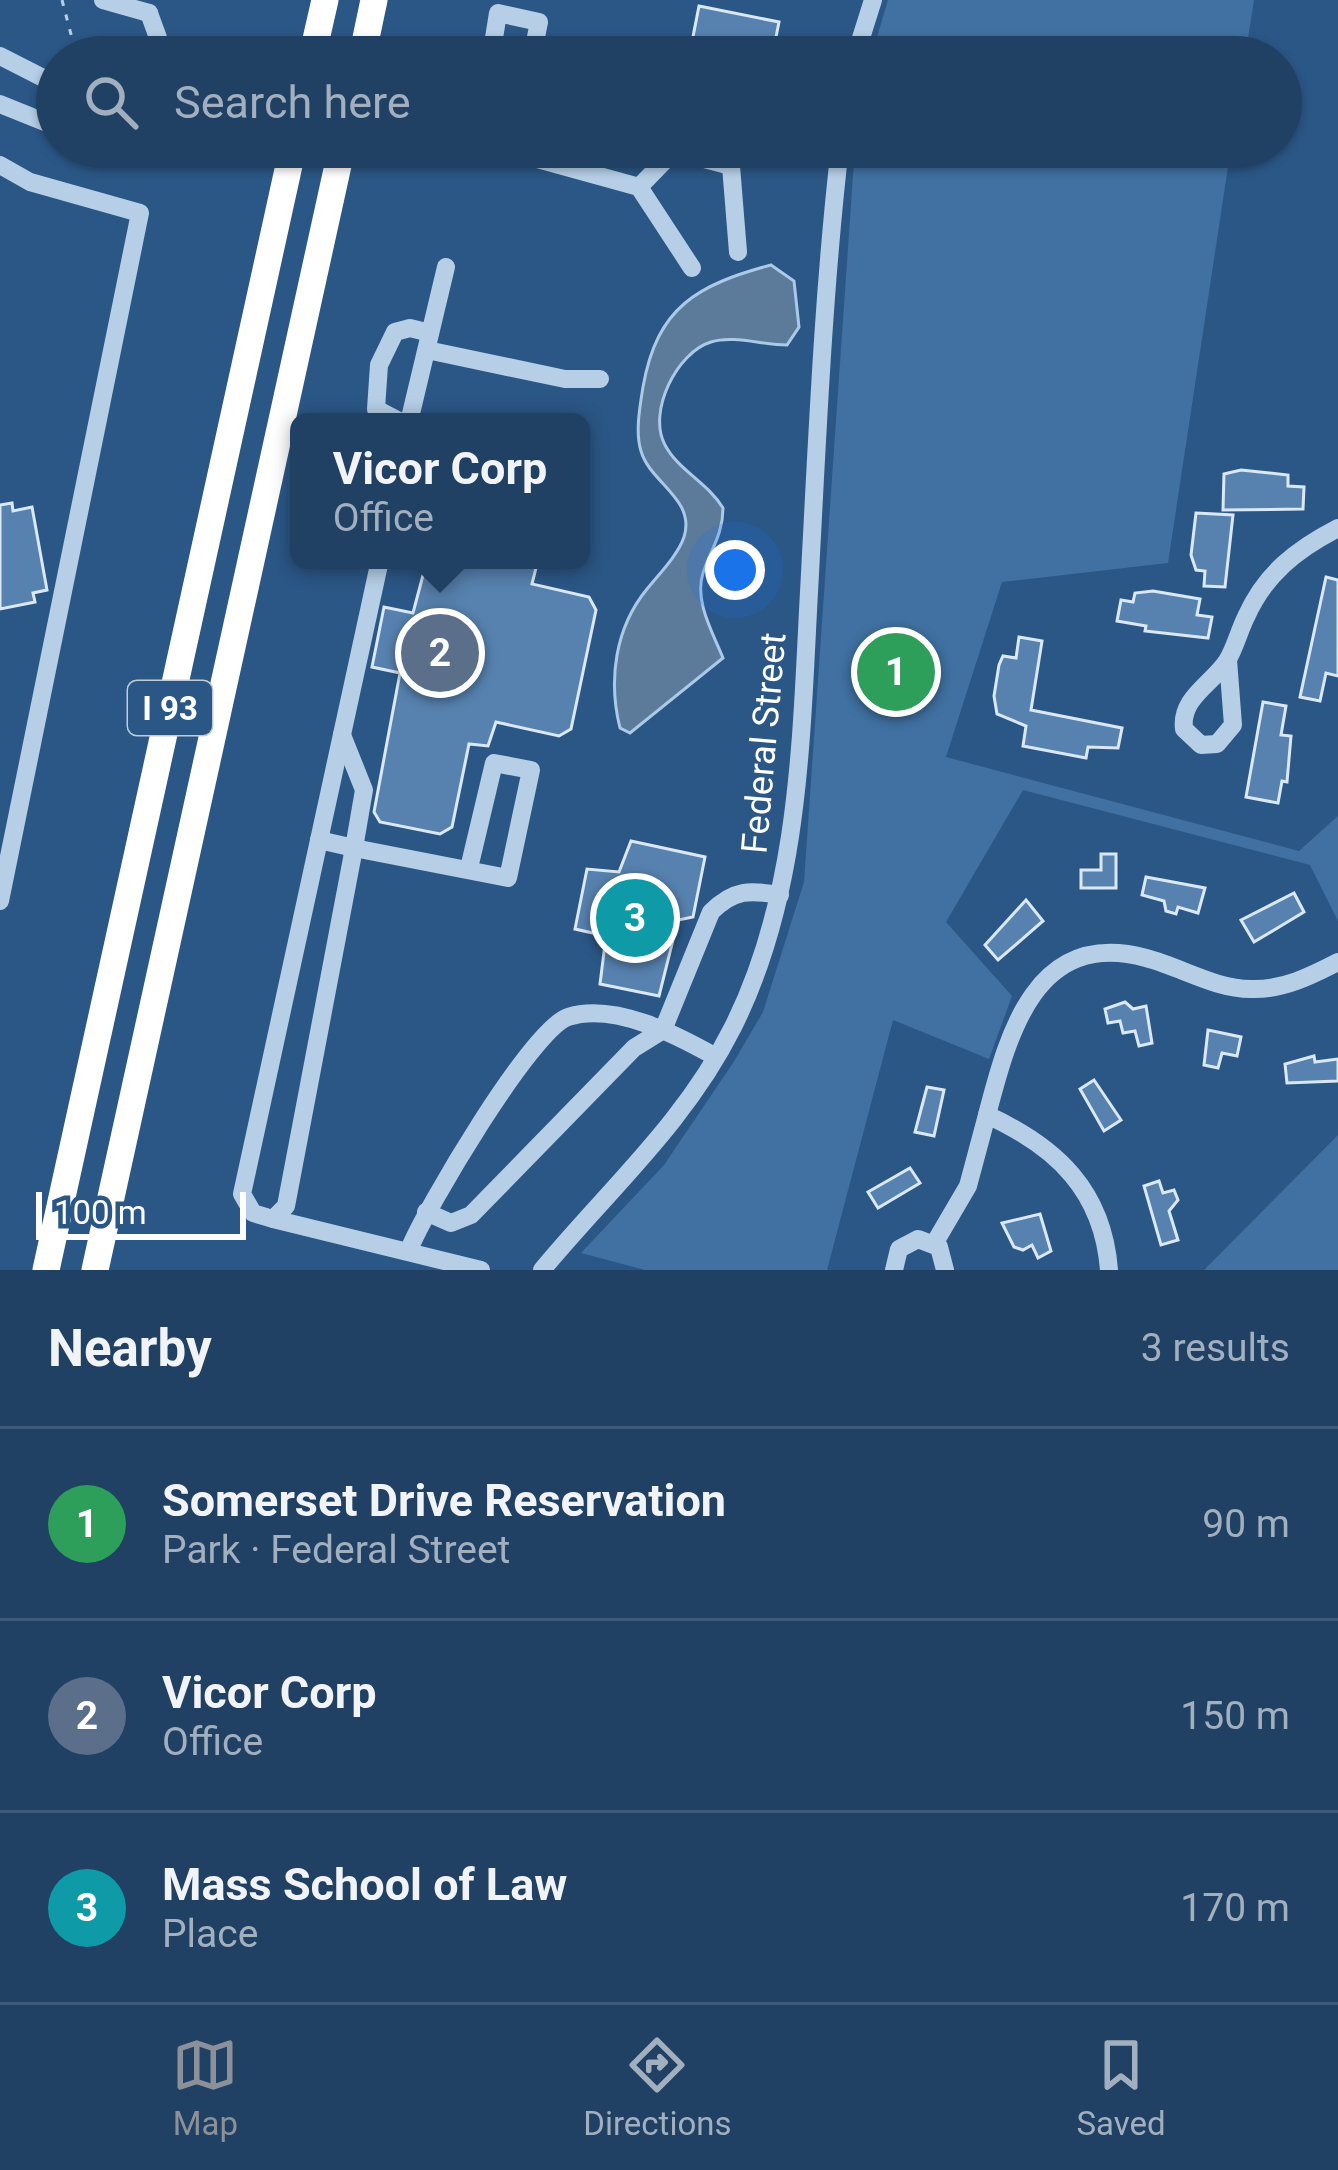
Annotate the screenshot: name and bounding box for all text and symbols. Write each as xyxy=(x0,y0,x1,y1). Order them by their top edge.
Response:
search box xyxy=(36,36,1302,168)
icon: search xyxy=(78,69,144,135)
text: Search here xyxy=(174,76,411,129)
popup xyxy=(290,413,590,569)
text: Vicor Corp xyxy=(333,442,547,495)
text: Office xyxy=(333,495,434,541)
your location xyxy=(705,540,765,600)
pin: 2 xyxy=(401,608,479,698)
pin: 1 xyxy=(857,627,935,717)
street label: Federal Street xyxy=(733,631,795,855)
road number: I 93 xyxy=(128,681,212,735)
pin: 3 xyxy=(596,873,674,963)
scale bar xyxy=(36,1186,246,1239)
text: 100 m xyxy=(54,1193,147,1232)
text: Nearby xyxy=(48,1319,212,1378)
text: 3 results xyxy=(1141,1325,1290,1371)
text: Somerset Drive Reservation xyxy=(162,1474,726,1527)
text: 1 xyxy=(76,1501,98,1547)
text: 90 m xyxy=(1202,1501,1290,1547)
text: Park · Federal Street xyxy=(162,1527,510,1573)
text: Vicor Corp xyxy=(162,1666,376,1719)
text: 2 xyxy=(76,1693,98,1739)
text: 150 m xyxy=(1180,1693,1290,1739)
text: Office xyxy=(162,1719,263,1765)
text: Mass School of Law xyxy=(162,1858,567,1911)
text: 3 xyxy=(76,1885,98,1931)
text: 170 m xyxy=(1180,1885,1290,1931)
text: Place xyxy=(162,1911,258,1957)
tab: Map xyxy=(172,2032,238,2143)
tab: Directions xyxy=(583,2032,732,2143)
tab: Saved xyxy=(1076,2032,1166,2143)

